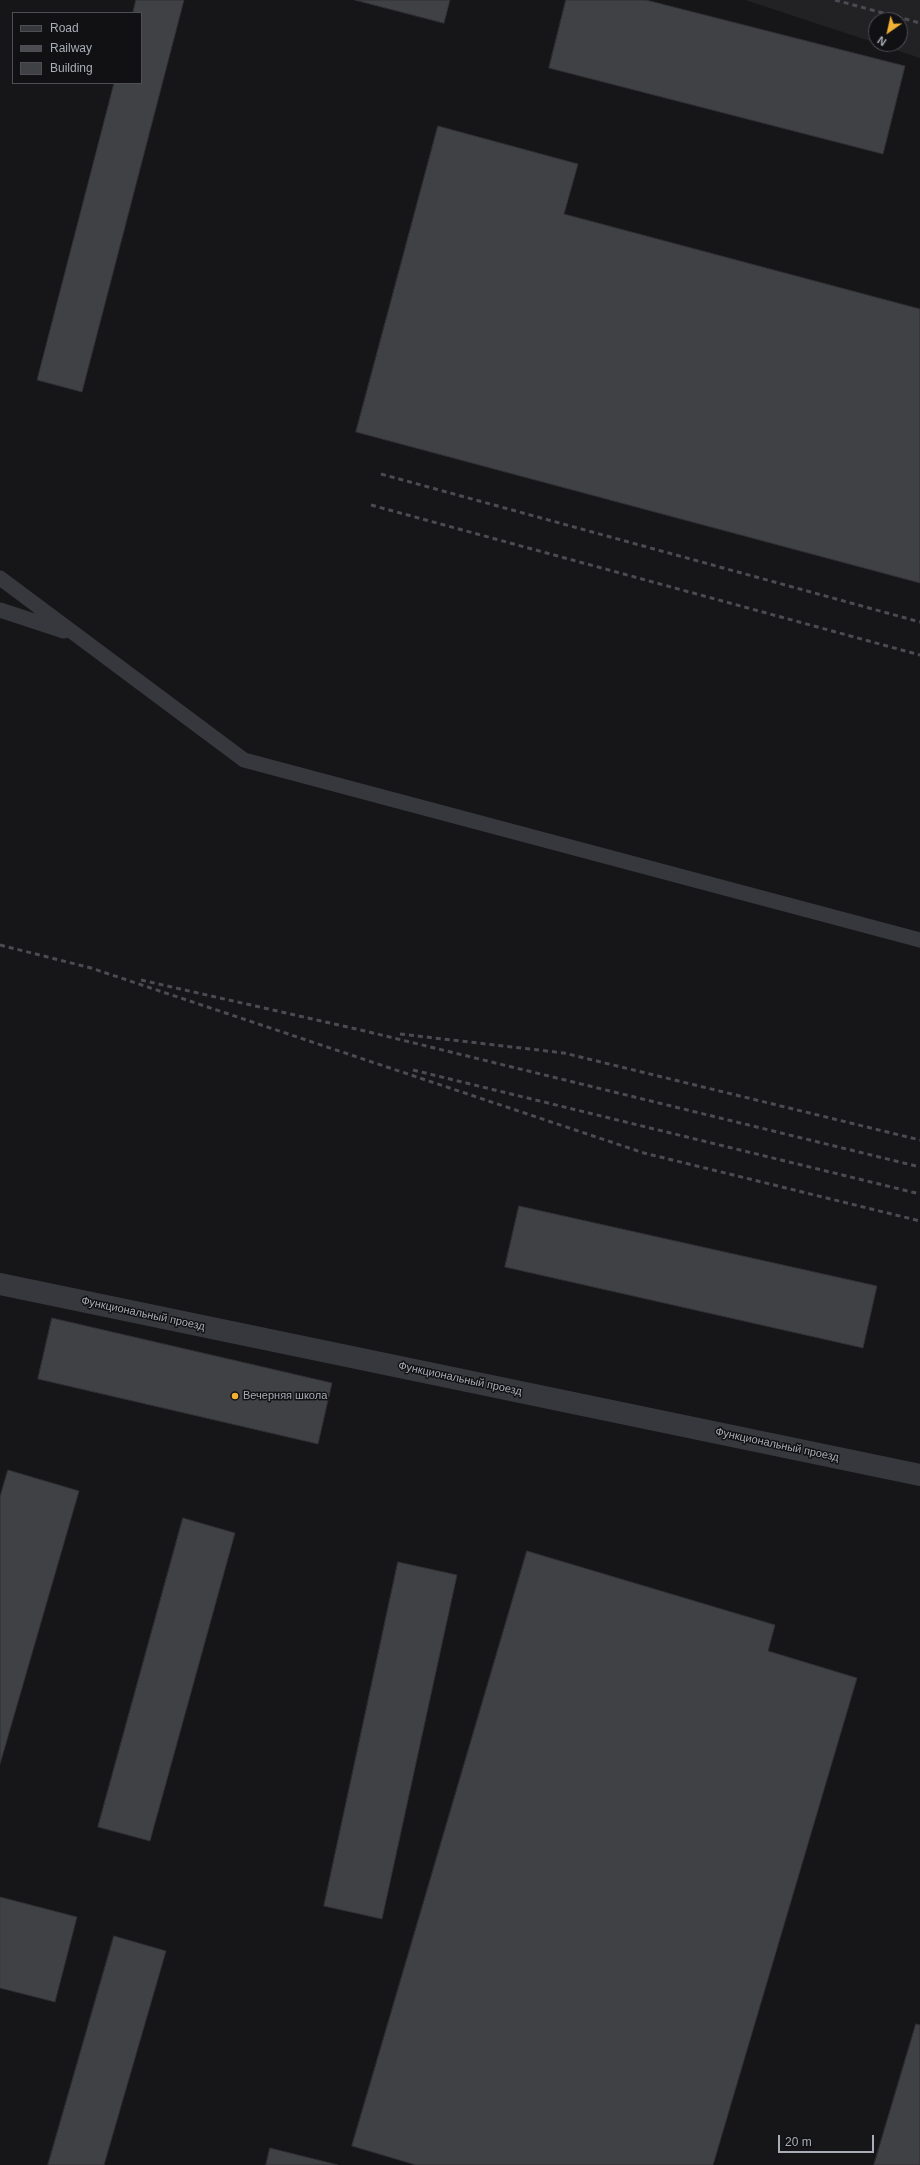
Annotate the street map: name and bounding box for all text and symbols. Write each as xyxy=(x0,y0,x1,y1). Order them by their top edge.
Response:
legend xyxy=(12,12,142,84)
north arrow xyxy=(868,12,908,52)
text: Road xyxy=(50,21,79,35)
text: N xyxy=(875,34,889,48)
text: Railway xyxy=(50,41,92,55)
text: Building xyxy=(50,61,93,75)
street label: Функциональный проезд xyxy=(80,1294,206,1334)
street label: Функциональный проезд xyxy=(397,1359,523,1399)
place label: Вечерняя школа xyxy=(243,1389,327,1403)
marker: Вечерняя школа xyxy=(230,1391,240,1401)
street label: Функциональный проезд xyxy=(714,1425,840,1465)
scale bar xyxy=(780,2127,876,2153)
text: 20 m xyxy=(785,2135,812,2149)

